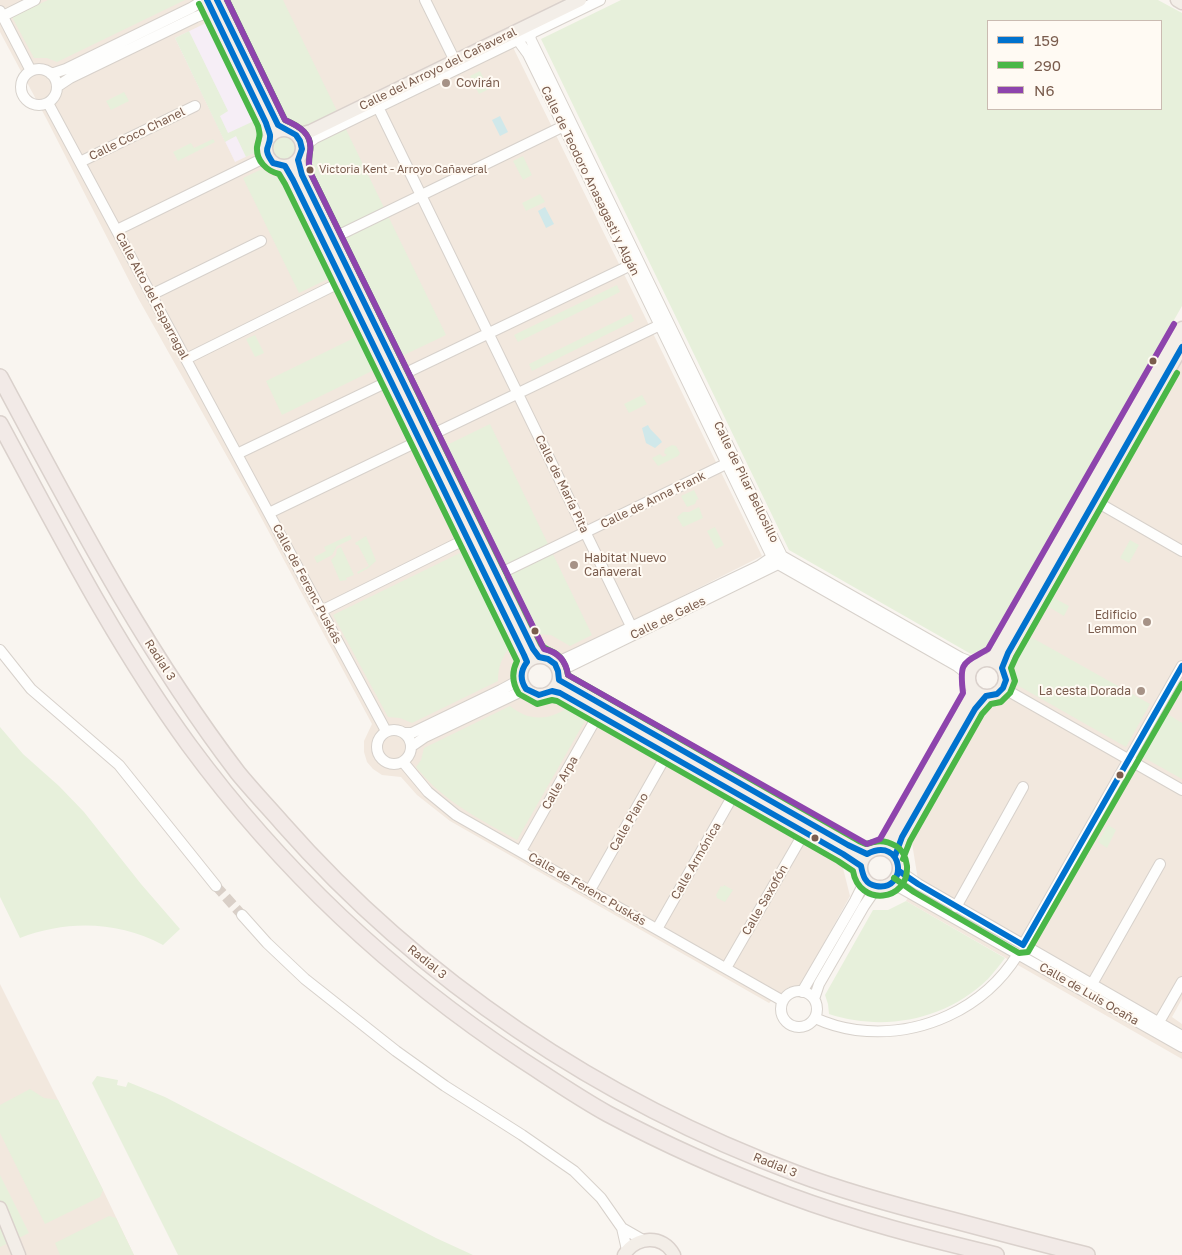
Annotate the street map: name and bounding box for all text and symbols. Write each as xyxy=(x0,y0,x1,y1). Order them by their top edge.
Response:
legend xyxy=(987,20,1162,110)
street label: Calle del Arroyo del Cañaveral xyxy=(357,25,519,113)
text: 159 xyxy=(1034,31,1059,49)
text: 290 xyxy=(1034,56,1061,74)
place label: Covirán xyxy=(456,76,500,90)
marker: Covirán xyxy=(440,77,452,89)
text: N6 xyxy=(1034,81,1054,99)
street label: Calle de Teodoro Anasagasti y Algán xyxy=(538,84,642,278)
street label: Calle Coco Chanel xyxy=(87,105,187,163)
place label: Victoria Kent - Arroyo Cañaveral xyxy=(319,163,487,177)
marker: Victoria Kent - Arroyo Cañaveral xyxy=(305,165,315,175)
street label: Calle Alto del Esparragal xyxy=(112,230,192,362)
unlabelled marker xyxy=(1148,356,1158,366)
street label: Calle de Pilar Bellosillo xyxy=(710,419,782,545)
street label: Calle de María Pita xyxy=(532,433,592,535)
street label: Calle de Anna Frank xyxy=(598,468,708,532)
street label: Calle de Ferenc Puskás xyxy=(269,522,345,646)
place label: Habitat Nuevo Cañaveral xyxy=(584,551,667,579)
marker: Habitat Nuevo Cañaveral xyxy=(568,559,580,571)
street label: Calle de Gales xyxy=(628,594,708,642)
place label: Edificio Lemmon xyxy=(1088,608,1137,636)
marker: Edificio Lemmon xyxy=(1141,616,1153,628)
unlabelled marker xyxy=(530,626,540,636)
street label: Radial 3 xyxy=(141,637,179,683)
place label: La cesta Dorada xyxy=(1039,684,1131,698)
marker: La cesta Dorada xyxy=(1135,685,1147,697)
street label: Calle Arpa xyxy=(539,754,581,812)
unlabelled marker xyxy=(1115,770,1125,780)
street label: Calle Piano xyxy=(607,790,651,854)
street label: Calle Armónica xyxy=(668,820,724,902)
unlabelled marker xyxy=(810,833,820,843)
street label: Calle de Ferenc Puskás xyxy=(526,849,648,929)
street label: Calle Saxofón xyxy=(739,862,791,938)
street label: Radial 3 xyxy=(405,942,449,982)
street label: Calle de Luis Ocaña xyxy=(1037,960,1141,1028)
street label: Radial 3 xyxy=(751,1150,799,1180)

